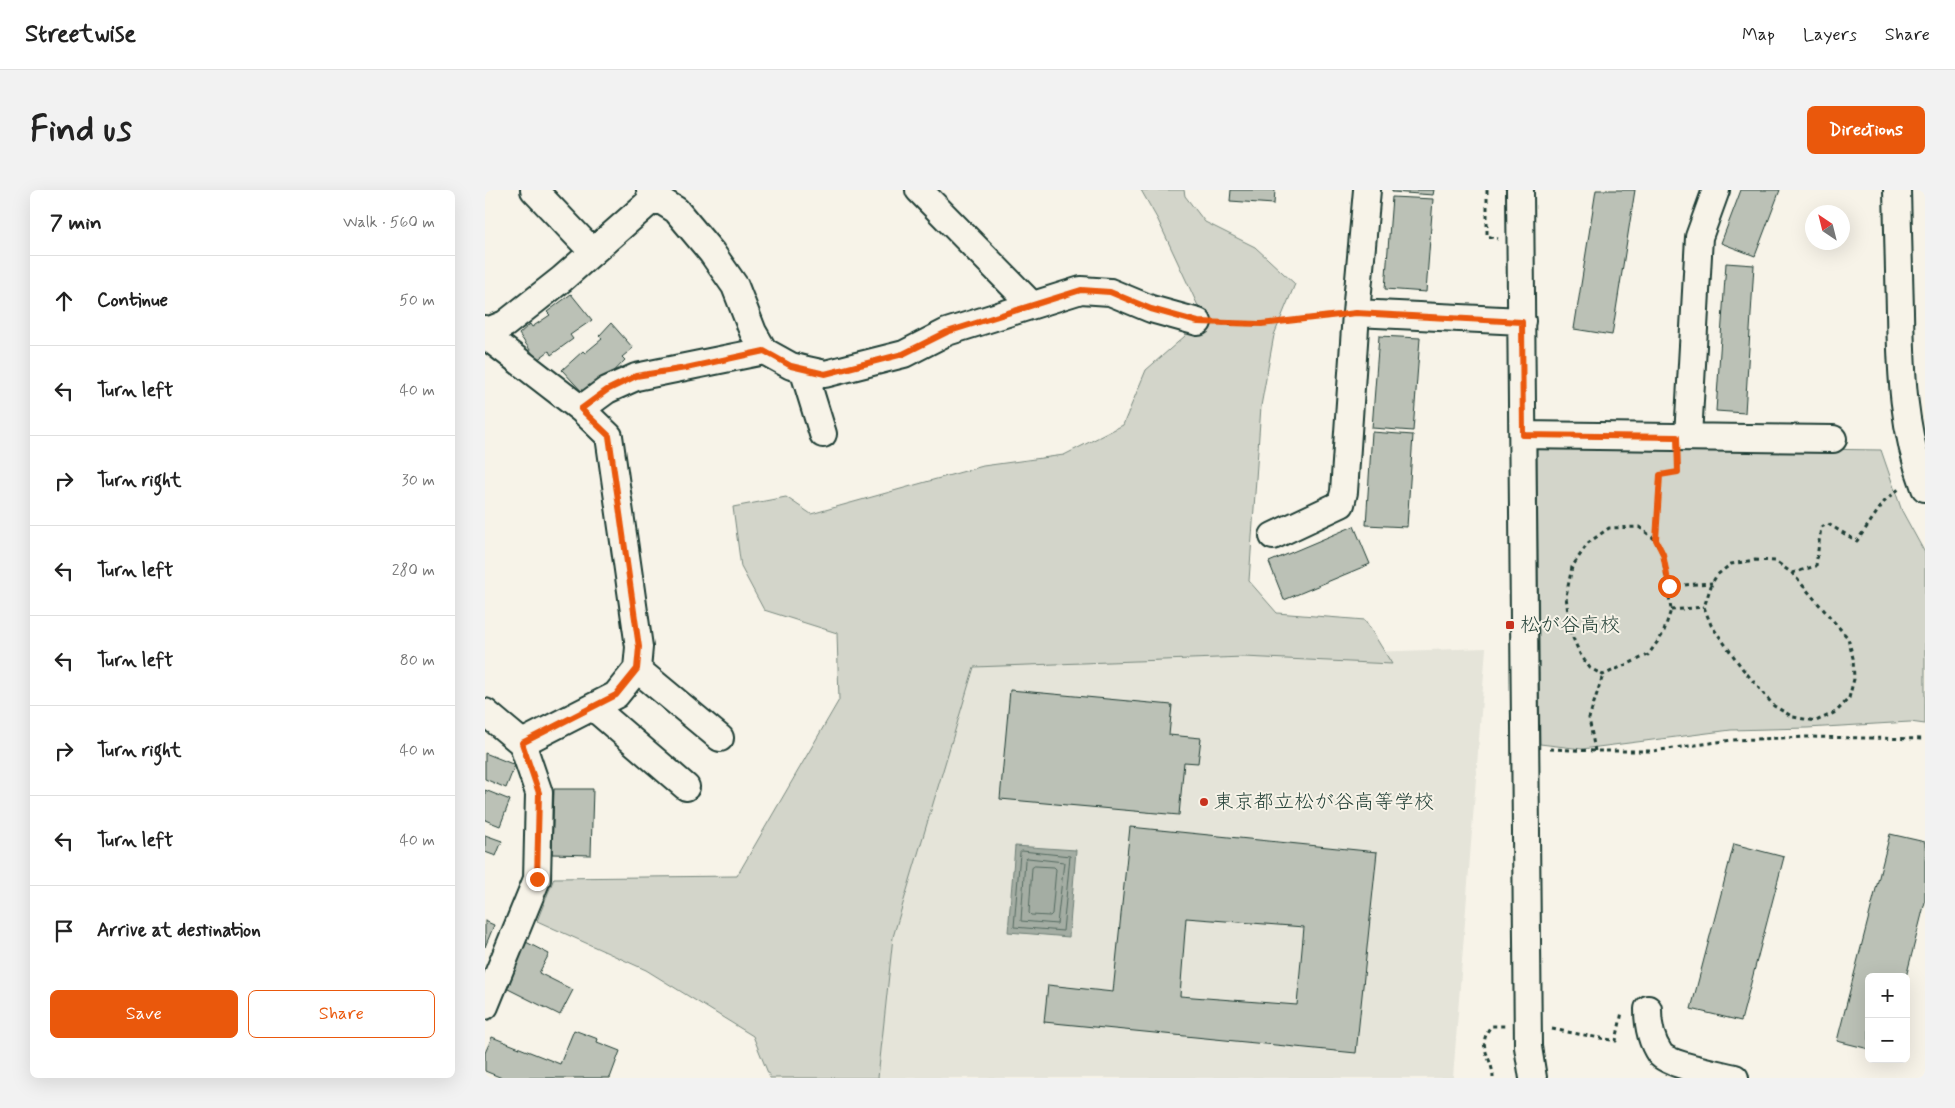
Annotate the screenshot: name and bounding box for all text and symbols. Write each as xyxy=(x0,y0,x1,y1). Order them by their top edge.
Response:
text: Streetwise xyxy=(25,19,136,50)
text: Map xyxy=(1742,23,1775,47)
text: Layers xyxy=(1803,23,1857,47)
text: Share xyxy=(1885,23,1930,47)
button: Directions xyxy=(1807,106,1925,154)
text: Find us xyxy=(30,107,132,153)
north arrow xyxy=(1805,205,1850,250)
text: 7 min xyxy=(50,209,102,237)
text: Walk · 560 m xyxy=(343,212,435,233)
icon: ahead xyxy=(50,287,78,315)
text: Continue xyxy=(97,288,168,313)
text: 50 m xyxy=(399,290,435,311)
icon: left xyxy=(50,377,78,405)
text: Turn left xyxy=(97,378,173,403)
text: 40 m xyxy=(399,380,435,401)
icon: right xyxy=(50,467,78,495)
text: Turn right xyxy=(97,468,181,493)
text: 30 m xyxy=(402,470,435,491)
icon: left xyxy=(50,557,78,585)
text: Turn left xyxy=(97,558,173,583)
text: 280 m xyxy=(392,560,435,581)
route start xyxy=(1658,575,1681,598)
place label: 松が谷高校 xyxy=(1520,612,1620,639)
marker: 松が谷高校 xyxy=(1504,619,1516,631)
icon: left xyxy=(50,647,78,675)
text: Turn left xyxy=(97,648,173,673)
text: 80 m xyxy=(400,650,435,671)
icon: right xyxy=(50,737,78,765)
text: Turn right xyxy=(97,738,181,763)
text: 40 m xyxy=(399,740,435,761)
place label: 東京都立松が谷高等学校 xyxy=(1214,789,1434,816)
marker: 東京都立松が谷高等学校 xyxy=(1198,796,1210,808)
icon: left xyxy=(50,827,78,855)
text: Turn left xyxy=(97,828,173,853)
text: 40 m xyxy=(399,830,435,851)
route end xyxy=(526,868,549,891)
icon: arrive xyxy=(50,917,78,945)
text: Arrive at destination xyxy=(97,918,261,943)
map controls xyxy=(1865,973,1910,1063)
button: + xyxy=(1865,973,1910,1018)
button: Save xyxy=(50,990,238,1038)
button: Share xyxy=(248,990,435,1038)
button: − xyxy=(1865,1018,1910,1063)

